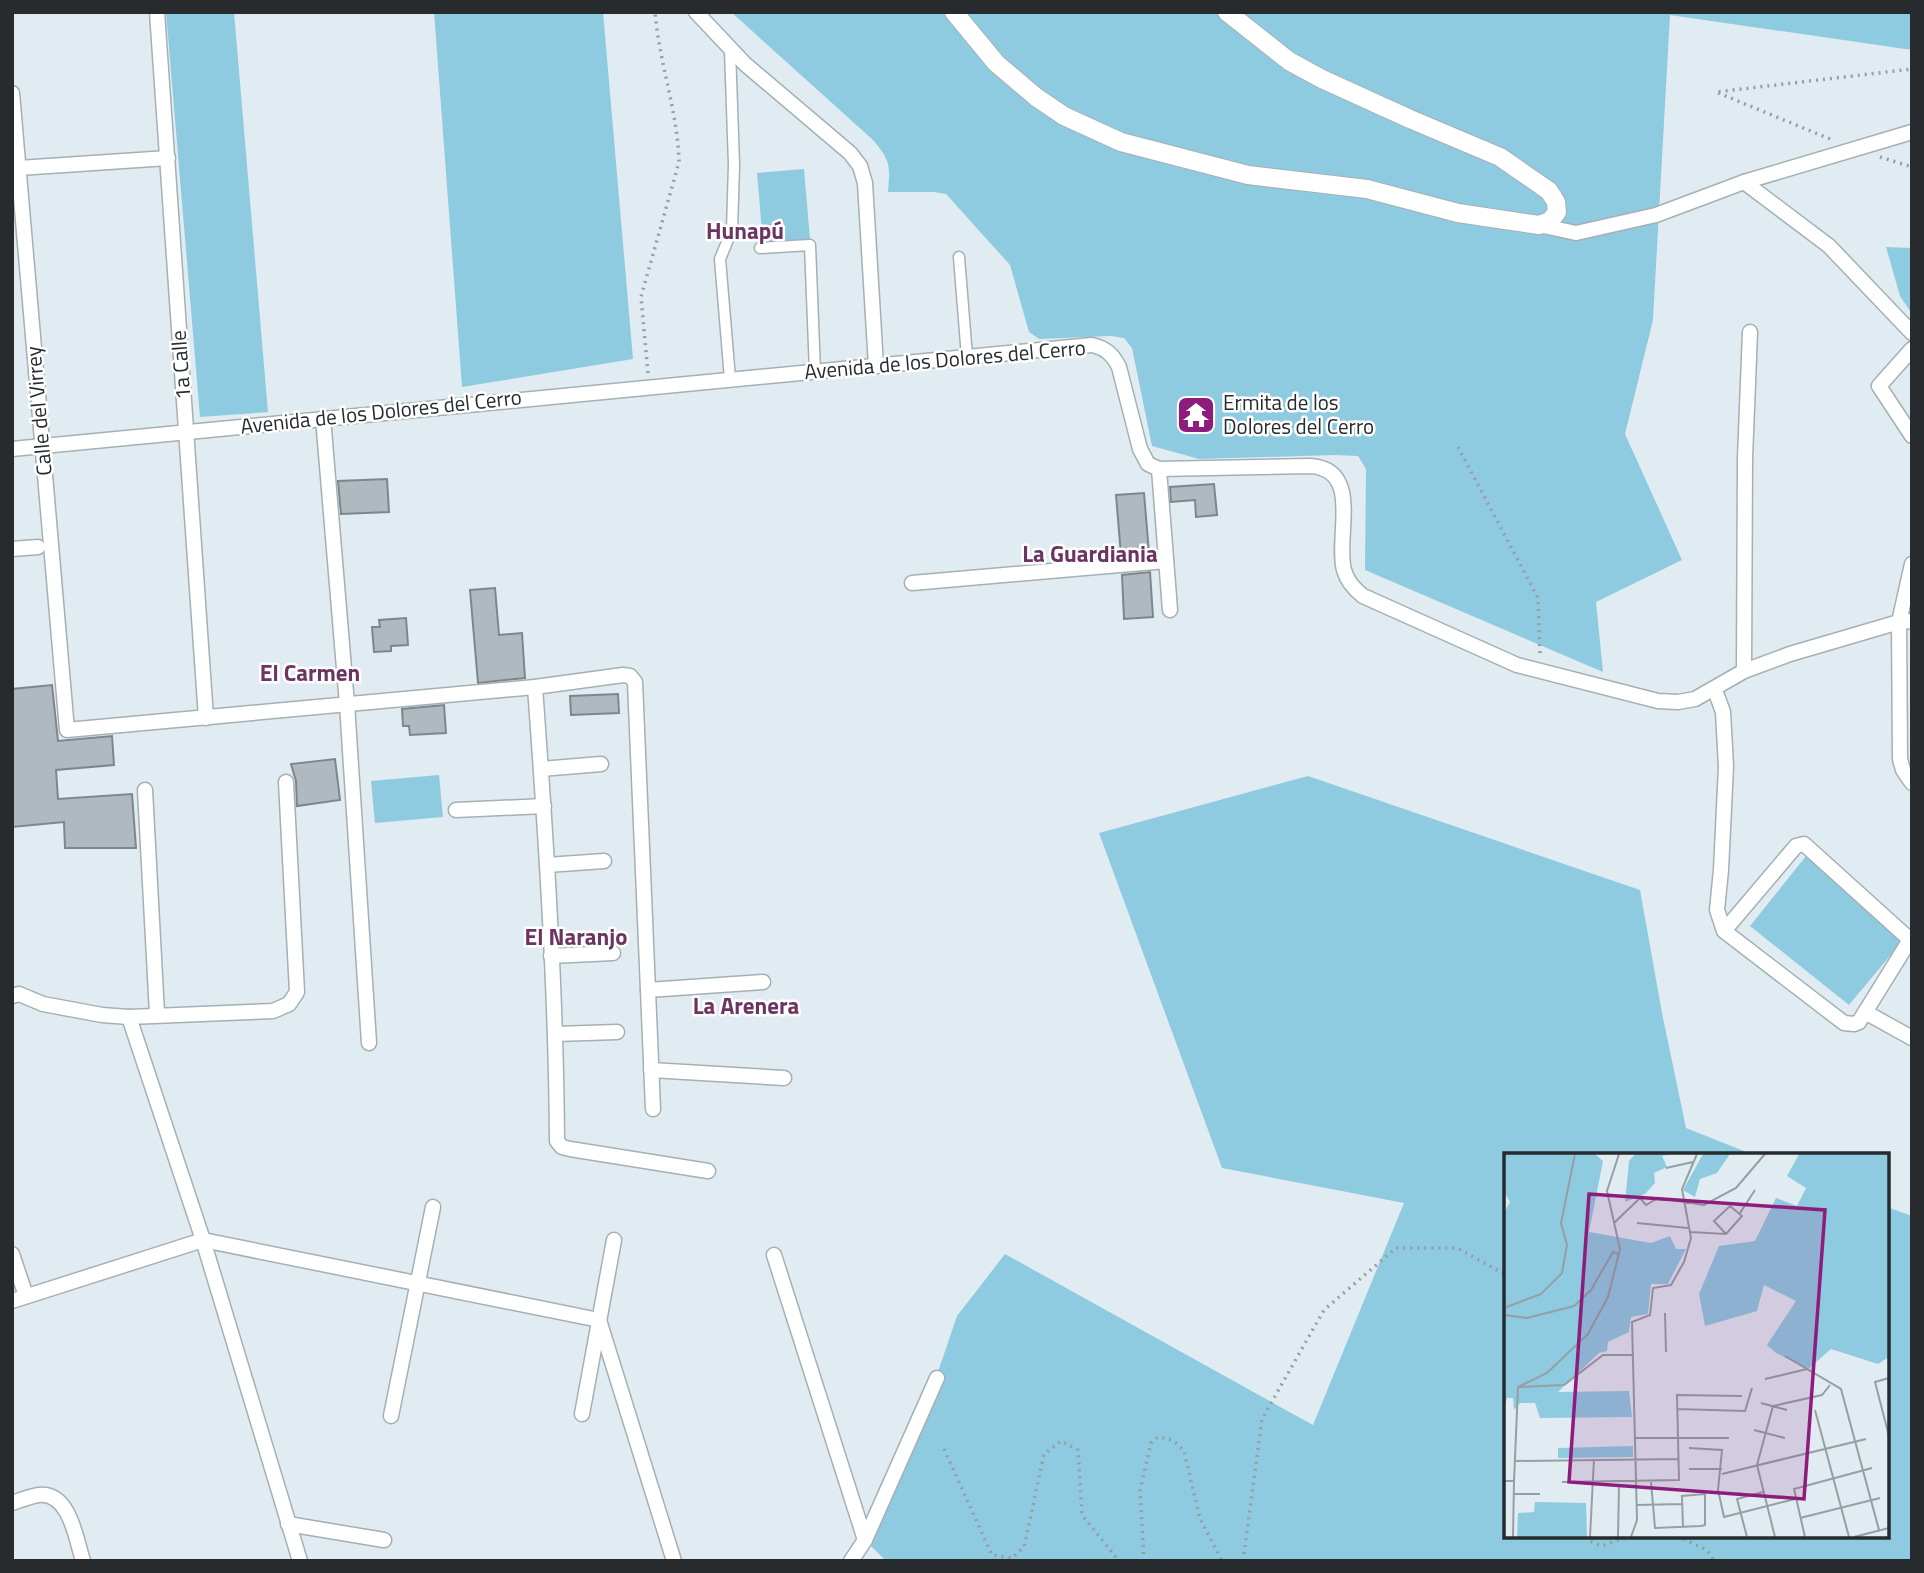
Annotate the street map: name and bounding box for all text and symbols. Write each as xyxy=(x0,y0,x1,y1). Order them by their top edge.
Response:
district label: Hunapú xyxy=(706,213,784,248)
street label: 1a Calle xyxy=(162,329,198,401)
street label: Avenida de los Dolores del Cerro xyxy=(803,331,1087,387)
street label: Calle del Virrey xyxy=(16,345,60,477)
street label: Avenida de los Dolores del Cerro xyxy=(239,380,523,442)
place label: Ermita de los Dolores del Cerro xyxy=(1223,386,1374,442)
temple icon: Ermita de los Dolores del Cerro xyxy=(1175,394,1217,436)
district label: La Guardiania xyxy=(1022,536,1158,571)
district label: El Carmen xyxy=(260,655,360,690)
district label: El Naranjo xyxy=(525,919,627,954)
district label: La Arenera xyxy=(693,988,799,1023)
inset map xyxy=(1504,1153,1889,1538)

